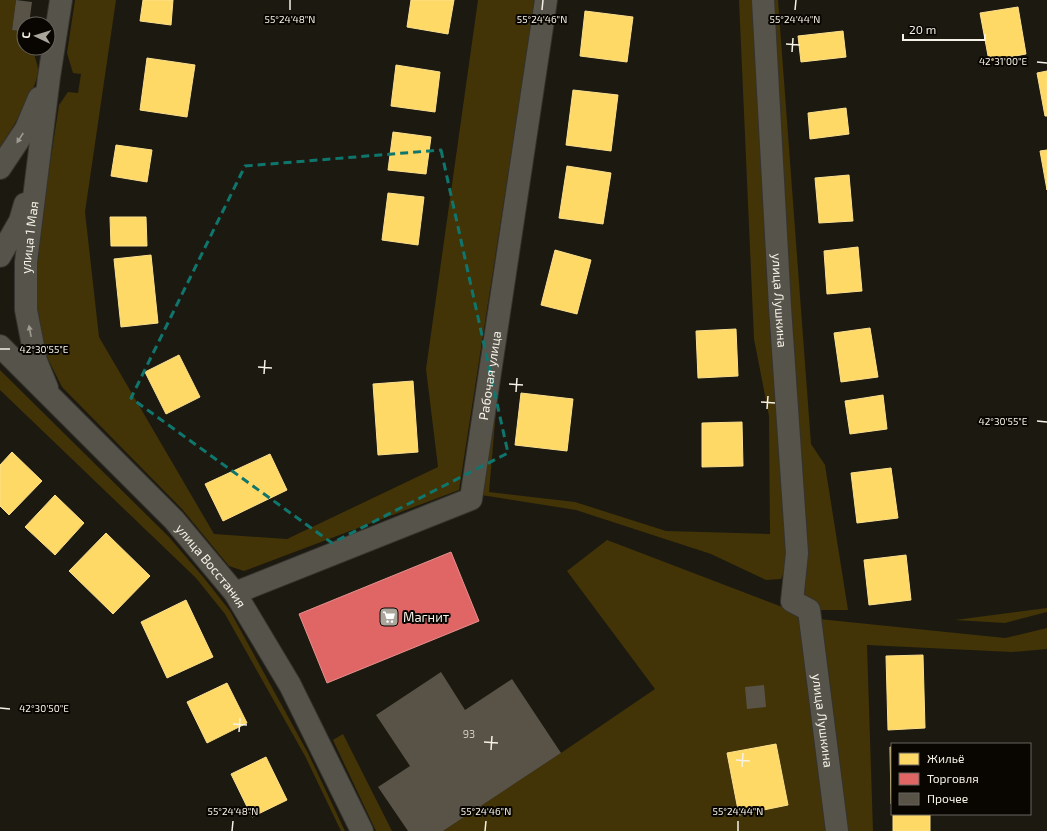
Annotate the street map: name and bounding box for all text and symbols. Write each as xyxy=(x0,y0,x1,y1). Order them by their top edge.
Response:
text: 55°24'48"N xyxy=(265,13,315,25)
text: 55°24'46"N xyxy=(517,13,567,25)
text: 55°24'44"N xyxy=(770,13,820,25)
north arrow xyxy=(16,16,56,56)
scale bar xyxy=(903,16,985,42)
text: 20 m xyxy=(909,22,936,36)
text: С xyxy=(19,31,32,39)
text: 42°31'00"E xyxy=(979,55,1028,67)
one-way arrow xyxy=(16,132,24,143)
street label: улица 1 Мая xyxy=(18,200,42,274)
street label: улица Лушкина xyxy=(769,253,791,348)
one-way arrow xyxy=(27,325,33,337)
street label: Рабочая улица xyxy=(475,330,504,421)
text: 42°30'55"E xyxy=(20,343,69,355)
text: 42°30'55"E xyxy=(979,415,1028,427)
street label: улица Восстания xyxy=(173,520,250,610)
supermarket icon: Магнит xyxy=(378,606,400,628)
place label: Магнит xyxy=(403,609,450,625)
street label: улица Лушкина xyxy=(809,673,837,768)
text: 42°30'50"E xyxy=(19,702,69,714)
house number: 93 xyxy=(463,727,475,740)
legend xyxy=(891,743,1031,815)
text: Жильё xyxy=(927,751,964,765)
text: Торговля xyxy=(927,771,979,785)
text: Прочее xyxy=(927,791,968,805)
text: 55°24'48"N xyxy=(208,805,258,817)
text: 55°24'46"N xyxy=(461,805,511,817)
text: 55°24'44"N xyxy=(713,805,763,817)

